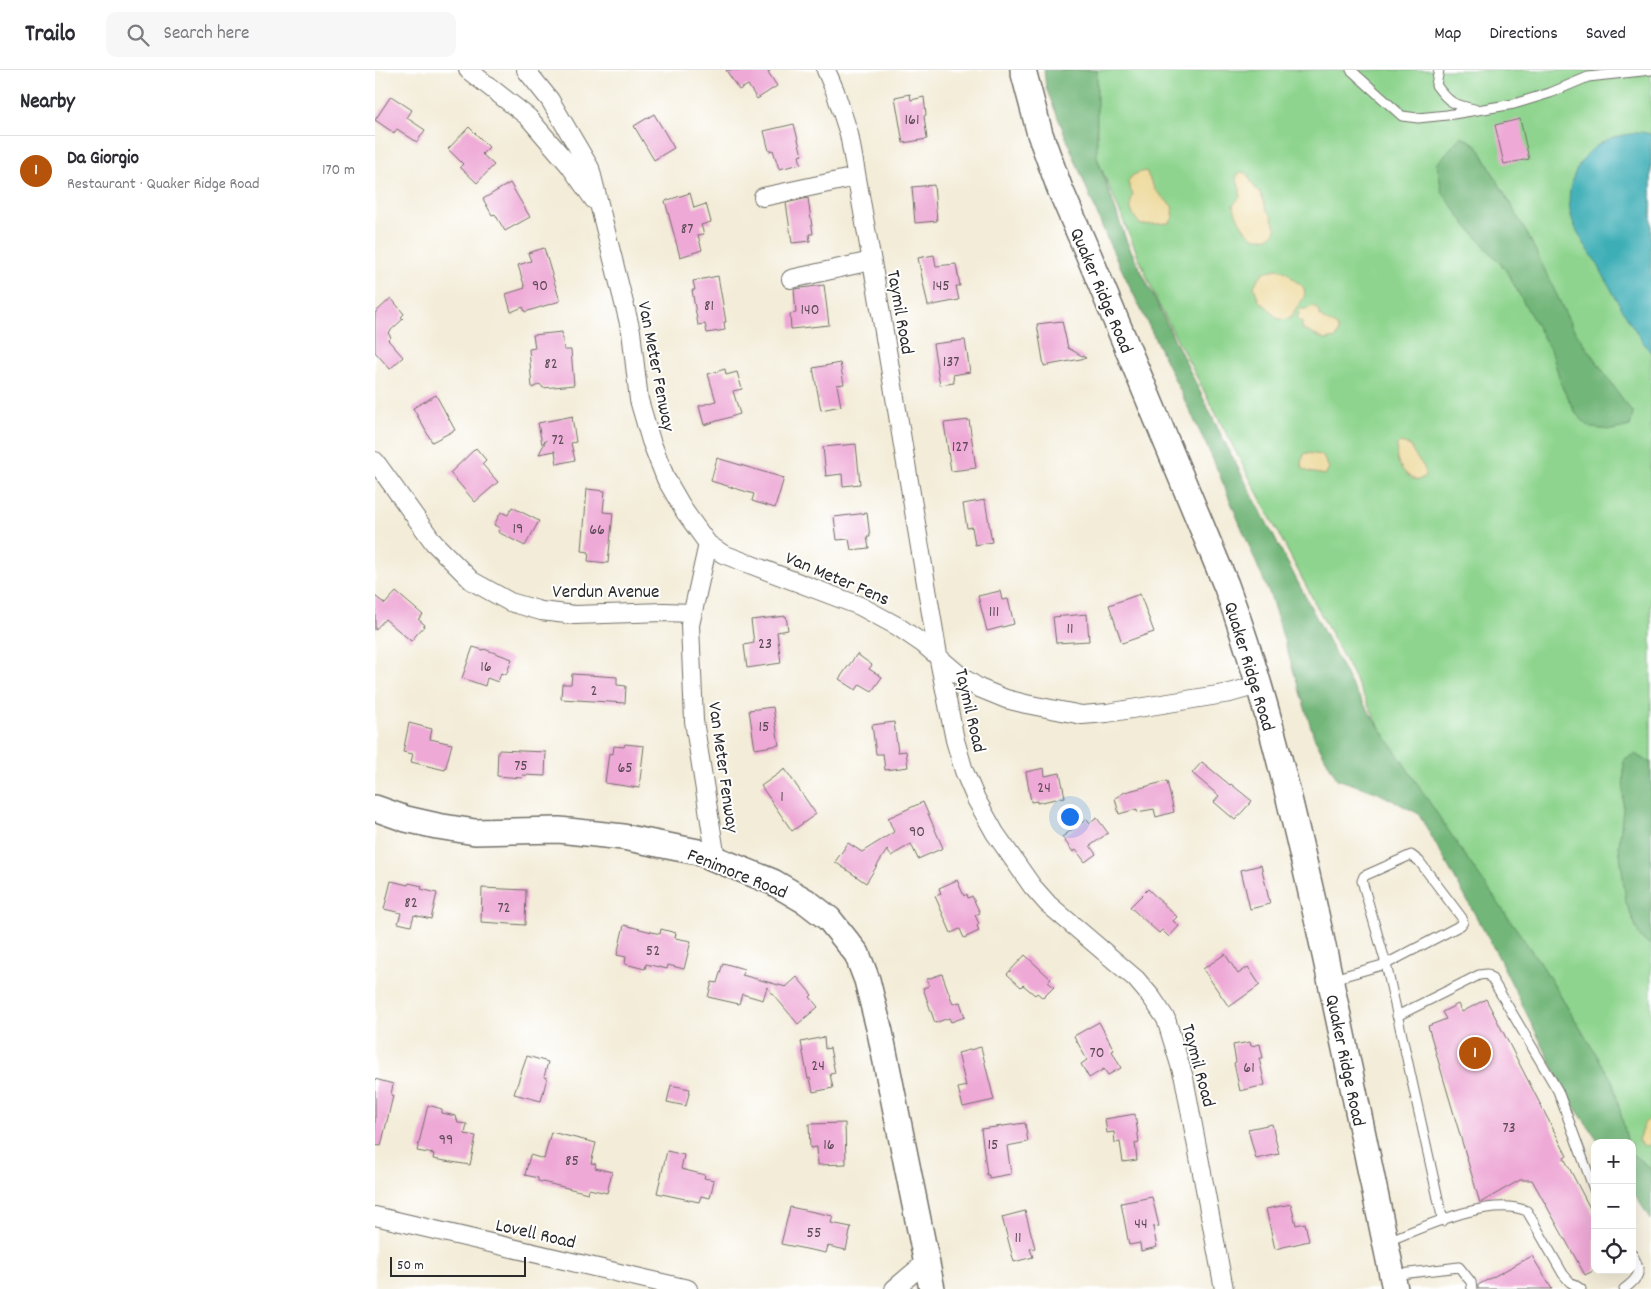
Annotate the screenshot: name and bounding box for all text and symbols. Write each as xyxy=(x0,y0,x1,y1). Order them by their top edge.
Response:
search box xyxy=(106,12,456,57)
text: Trailo xyxy=(25,18,76,52)
icon: search xyxy=(124,21,152,49)
text: Search here xyxy=(164,21,249,48)
text: Map xyxy=(1434,22,1461,47)
text: Directions xyxy=(1489,22,1558,47)
text: Saved xyxy=(1586,22,1626,47)
text: Nearby xyxy=(20,88,75,118)
house number: 161 xyxy=(905,109,919,132)
text: Da Giorgio xyxy=(67,146,139,173)
text: 1 xyxy=(34,159,38,182)
text: 170 m xyxy=(322,159,355,182)
text: Restaurant · Quaker Ridge Road xyxy=(67,173,259,196)
house number: 87 xyxy=(681,218,693,241)
street label: Quaker Ridge Road xyxy=(1061,224,1138,358)
street label: Taymil Road xyxy=(878,268,919,357)
house number: 90 xyxy=(532,275,548,298)
house number: 145 xyxy=(932,275,950,298)
house number: 81 xyxy=(704,295,714,318)
street label: Van Meter Fenway xyxy=(629,299,680,434)
house number: 140 xyxy=(801,299,819,322)
house number: 137 xyxy=(943,351,959,374)
house number: 82 xyxy=(544,353,558,376)
house number: 72 xyxy=(551,429,565,452)
house number: 127 xyxy=(952,436,968,459)
house number: 19 xyxy=(513,518,523,541)
house number: 66 xyxy=(589,519,605,542)
street label: Van Meter Fens xyxy=(780,546,893,614)
street label: Verdun Avenue xyxy=(553,580,659,607)
street label: Quaker Ridge Road xyxy=(1215,599,1280,735)
house number: 111 xyxy=(989,601,999,624)
house number: 11 xyxy=(1066,618,1074,641)
house number: 23 xyxy=(758,633,772,656)
house number: 16 xyxy=(480,656,492,679)
street label: Taymil Road xyxy=(946,666,991,755)
house number: 2 xyxy=(591,680,598,703)
street label: Van Meter Fenway xyxy=(699,700,744,835)
house number: 15 xyxy=(759,716,769,739)
house number: 75 xyxy=(514,755,528,778)
house number: 65 xyxy=(617,757,633,780)
house number: 24 xyxy=(1037,777,1051,800)
house number: 1 xyxy=(780,786,784,809)
your location xyxy=(1057,804,1083,830)
house number: 90 xyxy=(909,821,925,844)
street label: Fenimore Road xyxy=(683,843,791,908)
house number: 82 xyxy=(404,892,418,915)
house number: 72 xyxy=(497,897,511,920)
house number: 52 xyxy=(646,940,660,963)
street label: Quaker Ridge Road xyxy=(1316,992,1371,1129)
street label: Taymil Road xyxy=(1173,1021,1221,1111)
pin: 1 xyxy=(1459,1034,1491,1072)
house number: 70 xyxy=(1090,1042,1104,1065)
house number: 24 xyxy=(811,1055,825,1078)
house number: 61 xyxy=(1243,1057,1255,1080)
house number: 73 xyxy=(1502,1117,1516,1140)
house number: 99 xyxy=(439,1129,453,1152)
house number: 16 xyxy=(823,1134,835,1157)
house number: 15 xyxy=(988,1134,998,1157)
map controls xyxy=(1591,1139,1636,1274)
button: + xyxy=(1591,1139,1636,1184)
house number: 85 xyxy=(565,1150,579,1173)
button: − xyxy=(1591,1184,1636,1229)
street label: Lovell Road xyxy=(493,1213,578,1258)
house number: 44 xyxy=(1134,1213,1148,1236)
house number: 55 xyxy=(807,1222,821,1245)
house number: 11 xyxy=(1014,1227,1022,1250)
button: locate xyxy=(1591,1229,1636,1274)
scale bar xyxy=(390,1254,526,1277)
text: 50 m xyxy=(397,1256,424,1276)

